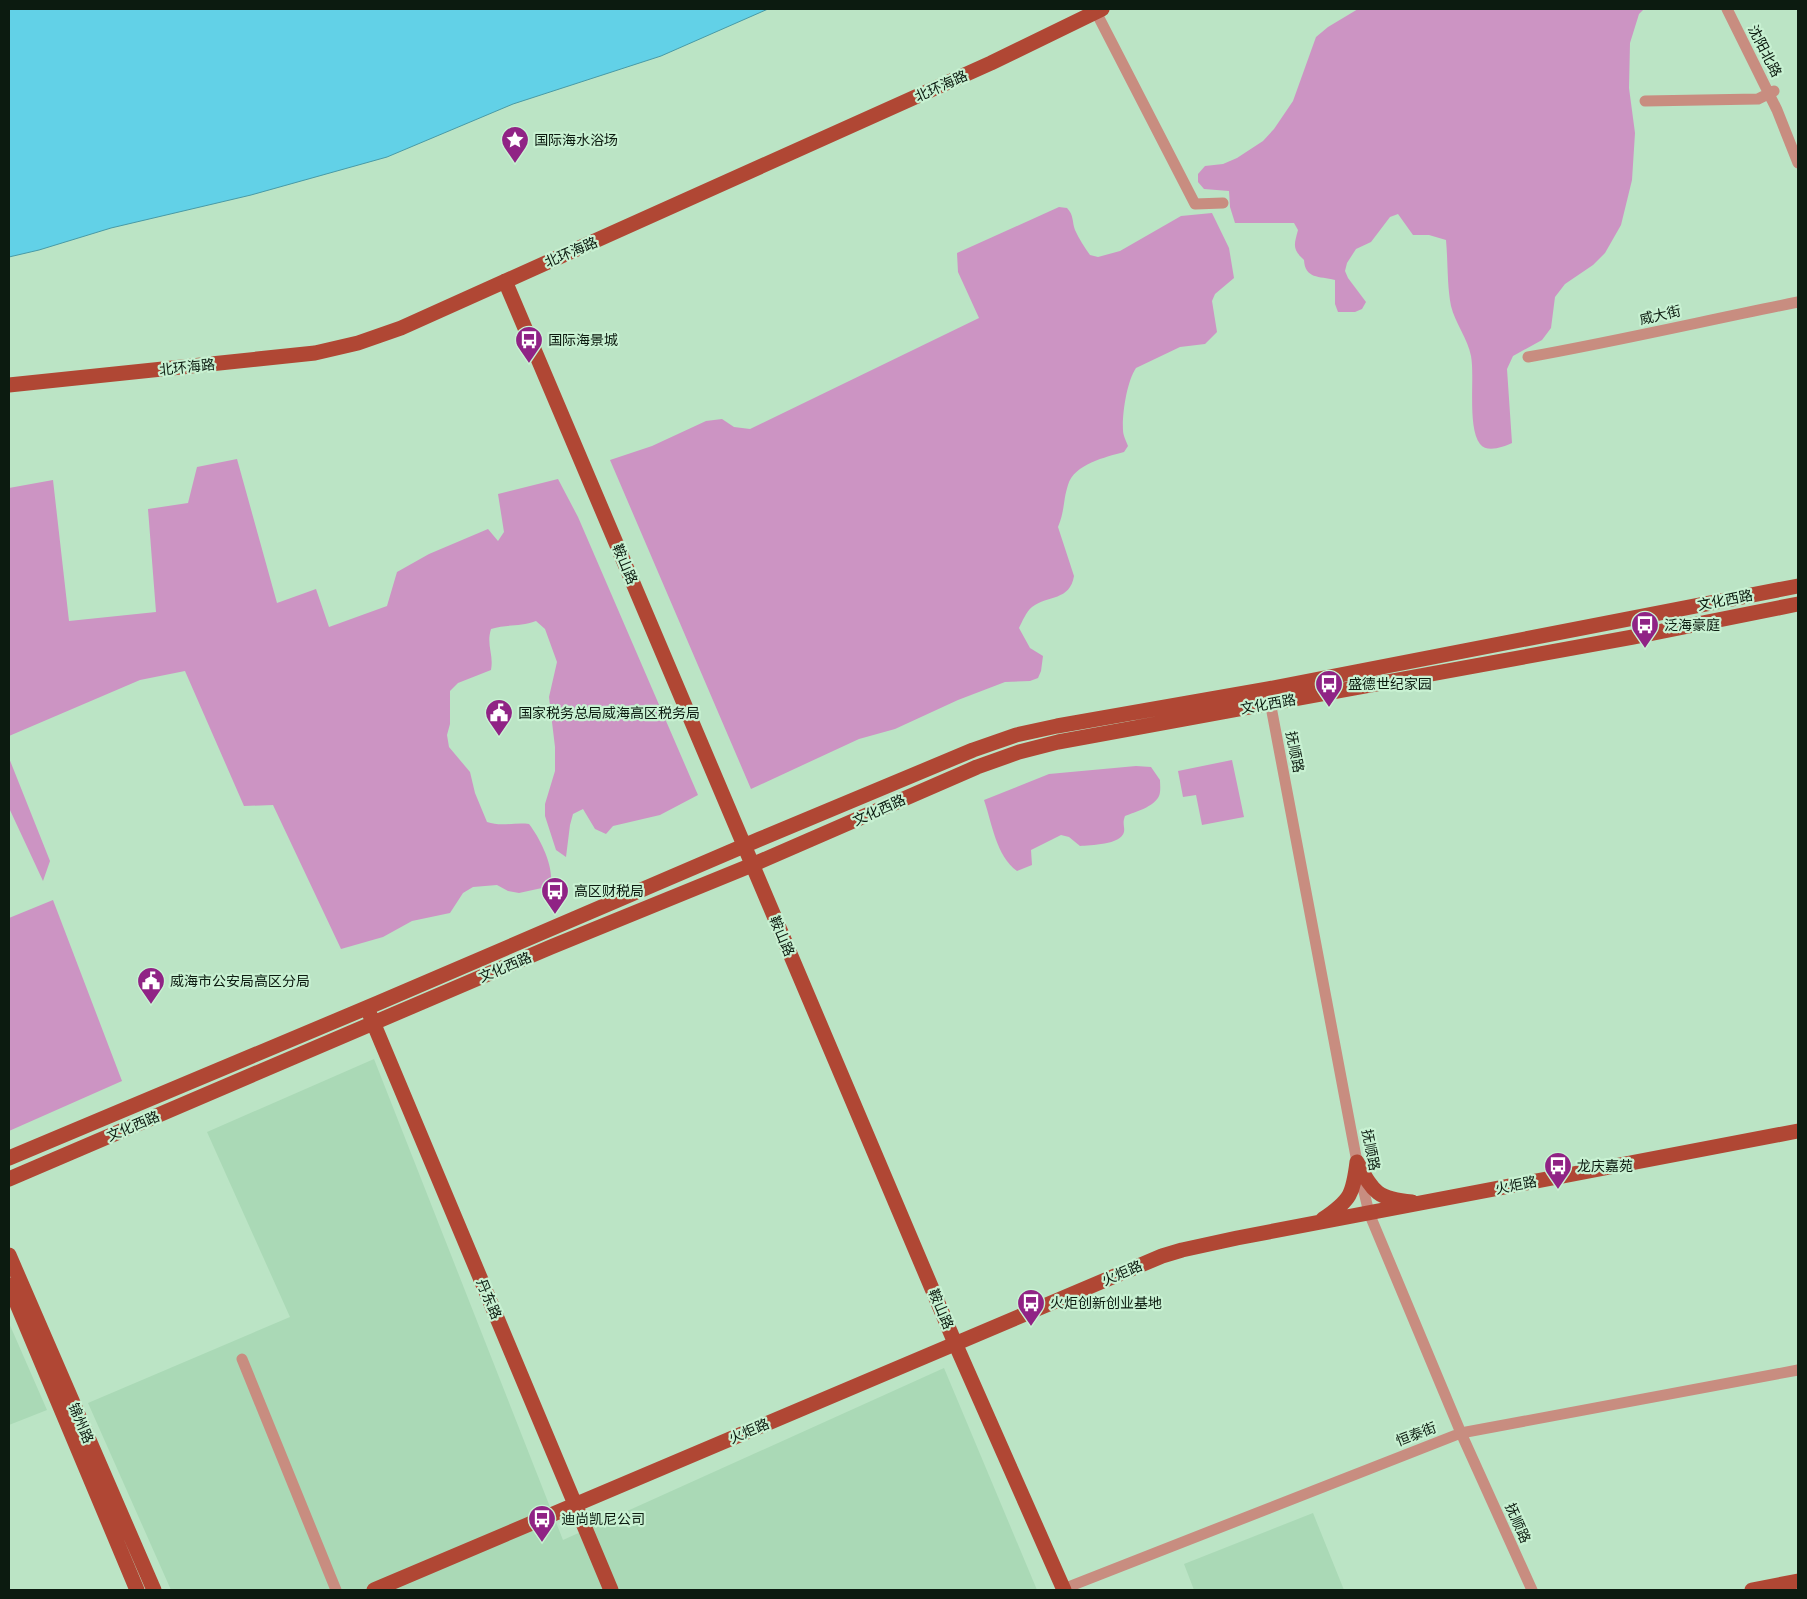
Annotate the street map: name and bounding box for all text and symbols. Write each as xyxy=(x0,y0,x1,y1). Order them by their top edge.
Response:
street label: 沈阳北路 xyxy=(1744,22,1786,80)
street label: 北环海路 xyxy=(912,66,970,106)
place icon: 国际海水浴场 xyxy=(500,125,530,164)
place label: 国际海水浴场 xyxy=(534,131,618,149)
street label: 北环海路 xyxy=(542,233,600,271)
street label: 威大街 xyxy=(1638,302,1682,328)
bus stop icon: 国际海景城 xyxy=(514,325,544,364)
place label: 国际海景城 xyxy=(548,331,618,349)
street label: 北环海路 xyxy=(158,355,216,379)
street label: 鞍山路 xyxy=(609,541,641,587)
street label: 文化西路 xyxy=(1696,586,1754,614)
bus stop icon: 泛海豪庭 xyxy=(1630,610,1660,649)
place label: 泛海豪庭 xyxy=(1664,616,1720,634)
bus stop icon: 盛德世纪家园 xyxy=(1314,669,1344,708)
place label: 盛德世纪家园 xyxy=(1348,675,1432,693)
street label: 文化西路 xyxy=(1239,690,1297,718)
public building icon: 国家税务总局威海高区税务局 xyxy=(484,698,514,737)
place label: 国家税务总局威海高区税务局 xyxy=(518,704,700,722)
street label: 抚顺路 xyxy=(1282,730,1308,774)
street label: 文化西路 xyxy=(850,790,908,830)
bus stop icon: 高区财税局 xyxy=(540,876,570,915)
place label: 高区财税局 xyxy=(574,882,644,900)
street label: 鞍山路 xyxy=(766,913,798,959)
street label: 文化西路 xyxy=(476,948,534,986)
public building icon: 威海市公安局高区分局 xyxy=(136,966,166,1005)
place label: 威海市公安局高区分局 xyxy=(170,972,310,990)
street label: 文化西路 xyxy=(104,1107,162,1145)
street label: 抚顺路 xyxy=(1358,1128,1384,1172)
bus stop icon: 龙庆嘉苑 xyxy=(1543,1151,1573,1190)
place label: 龙庆嘉苑 xyxy=(1577,1157,1633,1175)
street label: 火炬路 xyxy=(1494,1172,1538,1198)
street label: 火炬路 xyxy=(1099,1257,1145,1289)
street label: 丹东路 xyxy=(473,1276,505,1322)
street label: 鞍山路 xyxy=(925,1286,957,1332)
bus stop icon: 火炬创新创业基地 xyxy=(1016,1288,1046,1327)
place label: 火炬创新创业基地 xyxy=(1050,1294,1162,1312)
street label: 锦州路 xyxy=(65,1400,97,1446)
street label: 火炬路 xyxy=(726,1415,772,1447)
street label: 恒泰街 xyxy=(1393,1418,1439,1450)
street label: 抚顺路 xyxy=(1501,1500,1535,1546)
bus stop icon: 迪尚凯尼公司 xyxy=(527,1504,557,1543)
place label: 迪尚凯尼公司 xyxy=(561,1510,645,1528)

